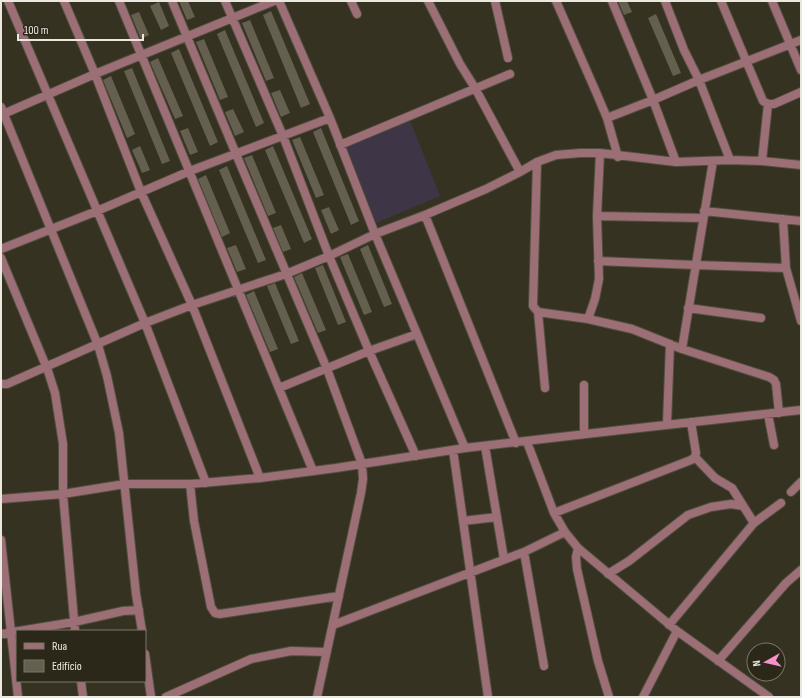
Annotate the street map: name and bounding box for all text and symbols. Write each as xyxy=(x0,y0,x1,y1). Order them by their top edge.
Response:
scale bar xyxy=(18,16,143,42)
text: 100 m xyxy=(24,23,49,38)
legend xyxy=(16,630,146,682)
text: Rua xyxy=(52,639,68,654)
north arrow xyxy=(746,642,786,682)
text: Edifício xyxy=(52,659,82,674)
text: N xyxy=(750,659,763,667)

